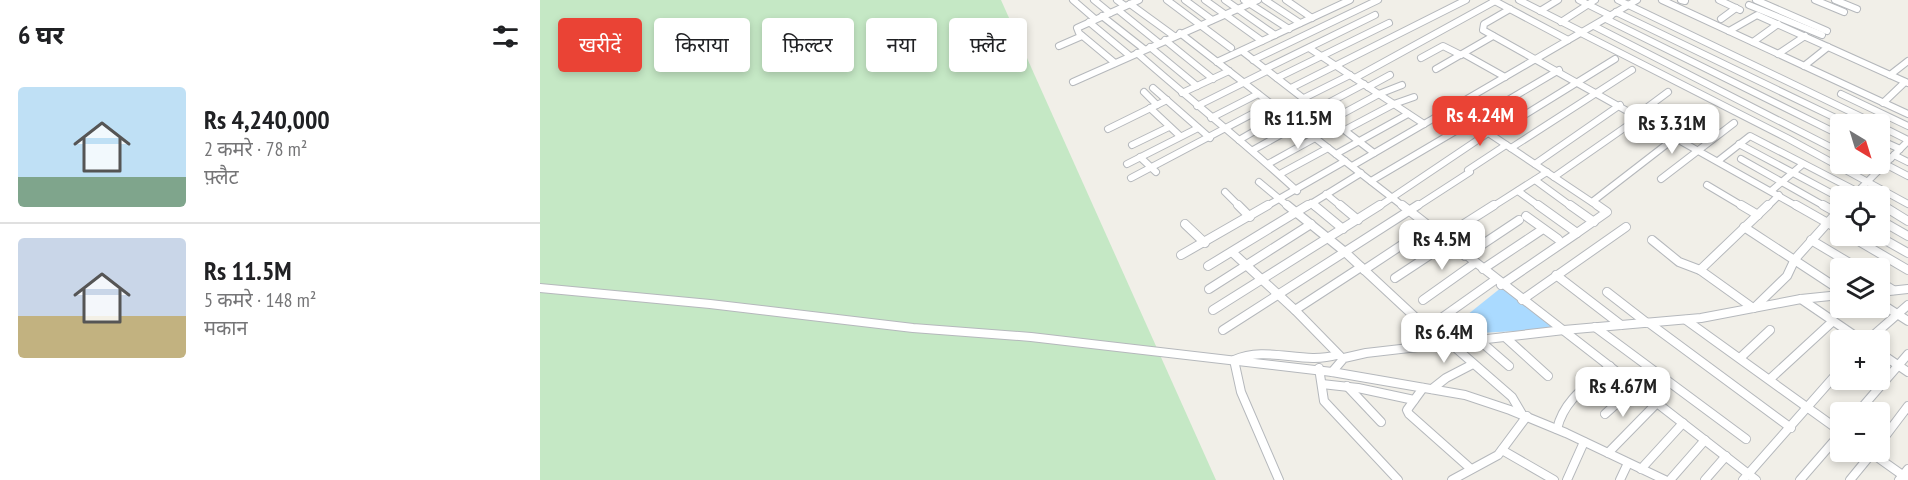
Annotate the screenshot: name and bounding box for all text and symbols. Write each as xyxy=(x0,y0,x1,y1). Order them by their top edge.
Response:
text: 6 घर xyxy=(18,18,64,51)
chip: खरीदें xyxy=(558,18,642,72)
chip: किराया xyxy=(654,18,750,72)
chip: फ़िल्टर xyxy=(762,18,854,72)
chip: नया xyxy=(866,18,937,72)
chip: फ़्लैट xyxy=(949,18,1027,72)
icon: filters xyxy=(489,20,522,53)
pin: Rs 4.24M xyxy=(1418,96,1542,147)
pin: Rs 11.5M xyxy=(1236,99,1360,150)
text: Rs 4.24M xyxy=(1446,102,1514,128)
text: Rs 4,240,000 xyxy=(204,103,330,136)
pin: Rs 3.31M xyxy=(1610,104,1734,155)
text: Rs 11.5M xyxy=(1264,105,1332,131)
text: Rs 3.31M xyxy=(1638,110,1706,136)
icon: home xyxy=(66,111,138,183)
north arrow xyxy=(1830,114,1890,174)
map controls xyxy=(1830,114,1890,462)
text: 2 कमरे · 78 m² xyxy=(204,136,307,162)
text: फ़्लैट xyxy=(204,164,239,190)
button: locate xyxy=(1830,186,1890,246)
pin: Rs 4.5M xyxy=(1387,220,1497,271)
text: Rs 4.5M xyxy=(1413,226,1471,252)
text: Rs 11.5M xyxy=(204,254,292,287)
button: layers xyxy=(1830,258,1890,318)
icon: home xyxy=(66,262,138,334)
text: 5 कमरे · 148 m² xyxy=(204,287,316,313)
pin: Rs 6.4M xyxy=(1389,313,1499,364)
text: मकान xyxy=(204,315,248,341)
text: Rs 6.4M xyxy=(1415,319,1473,345)
button: + xyxy=(1830,330,1890,390)
pin: Rs 4.67M xyxy=(1561,367,1685,418)
text: Rs 4.67M xyxy=(1589,373,1657,399)
button: − xyxy=(1830,402,1890,462)

